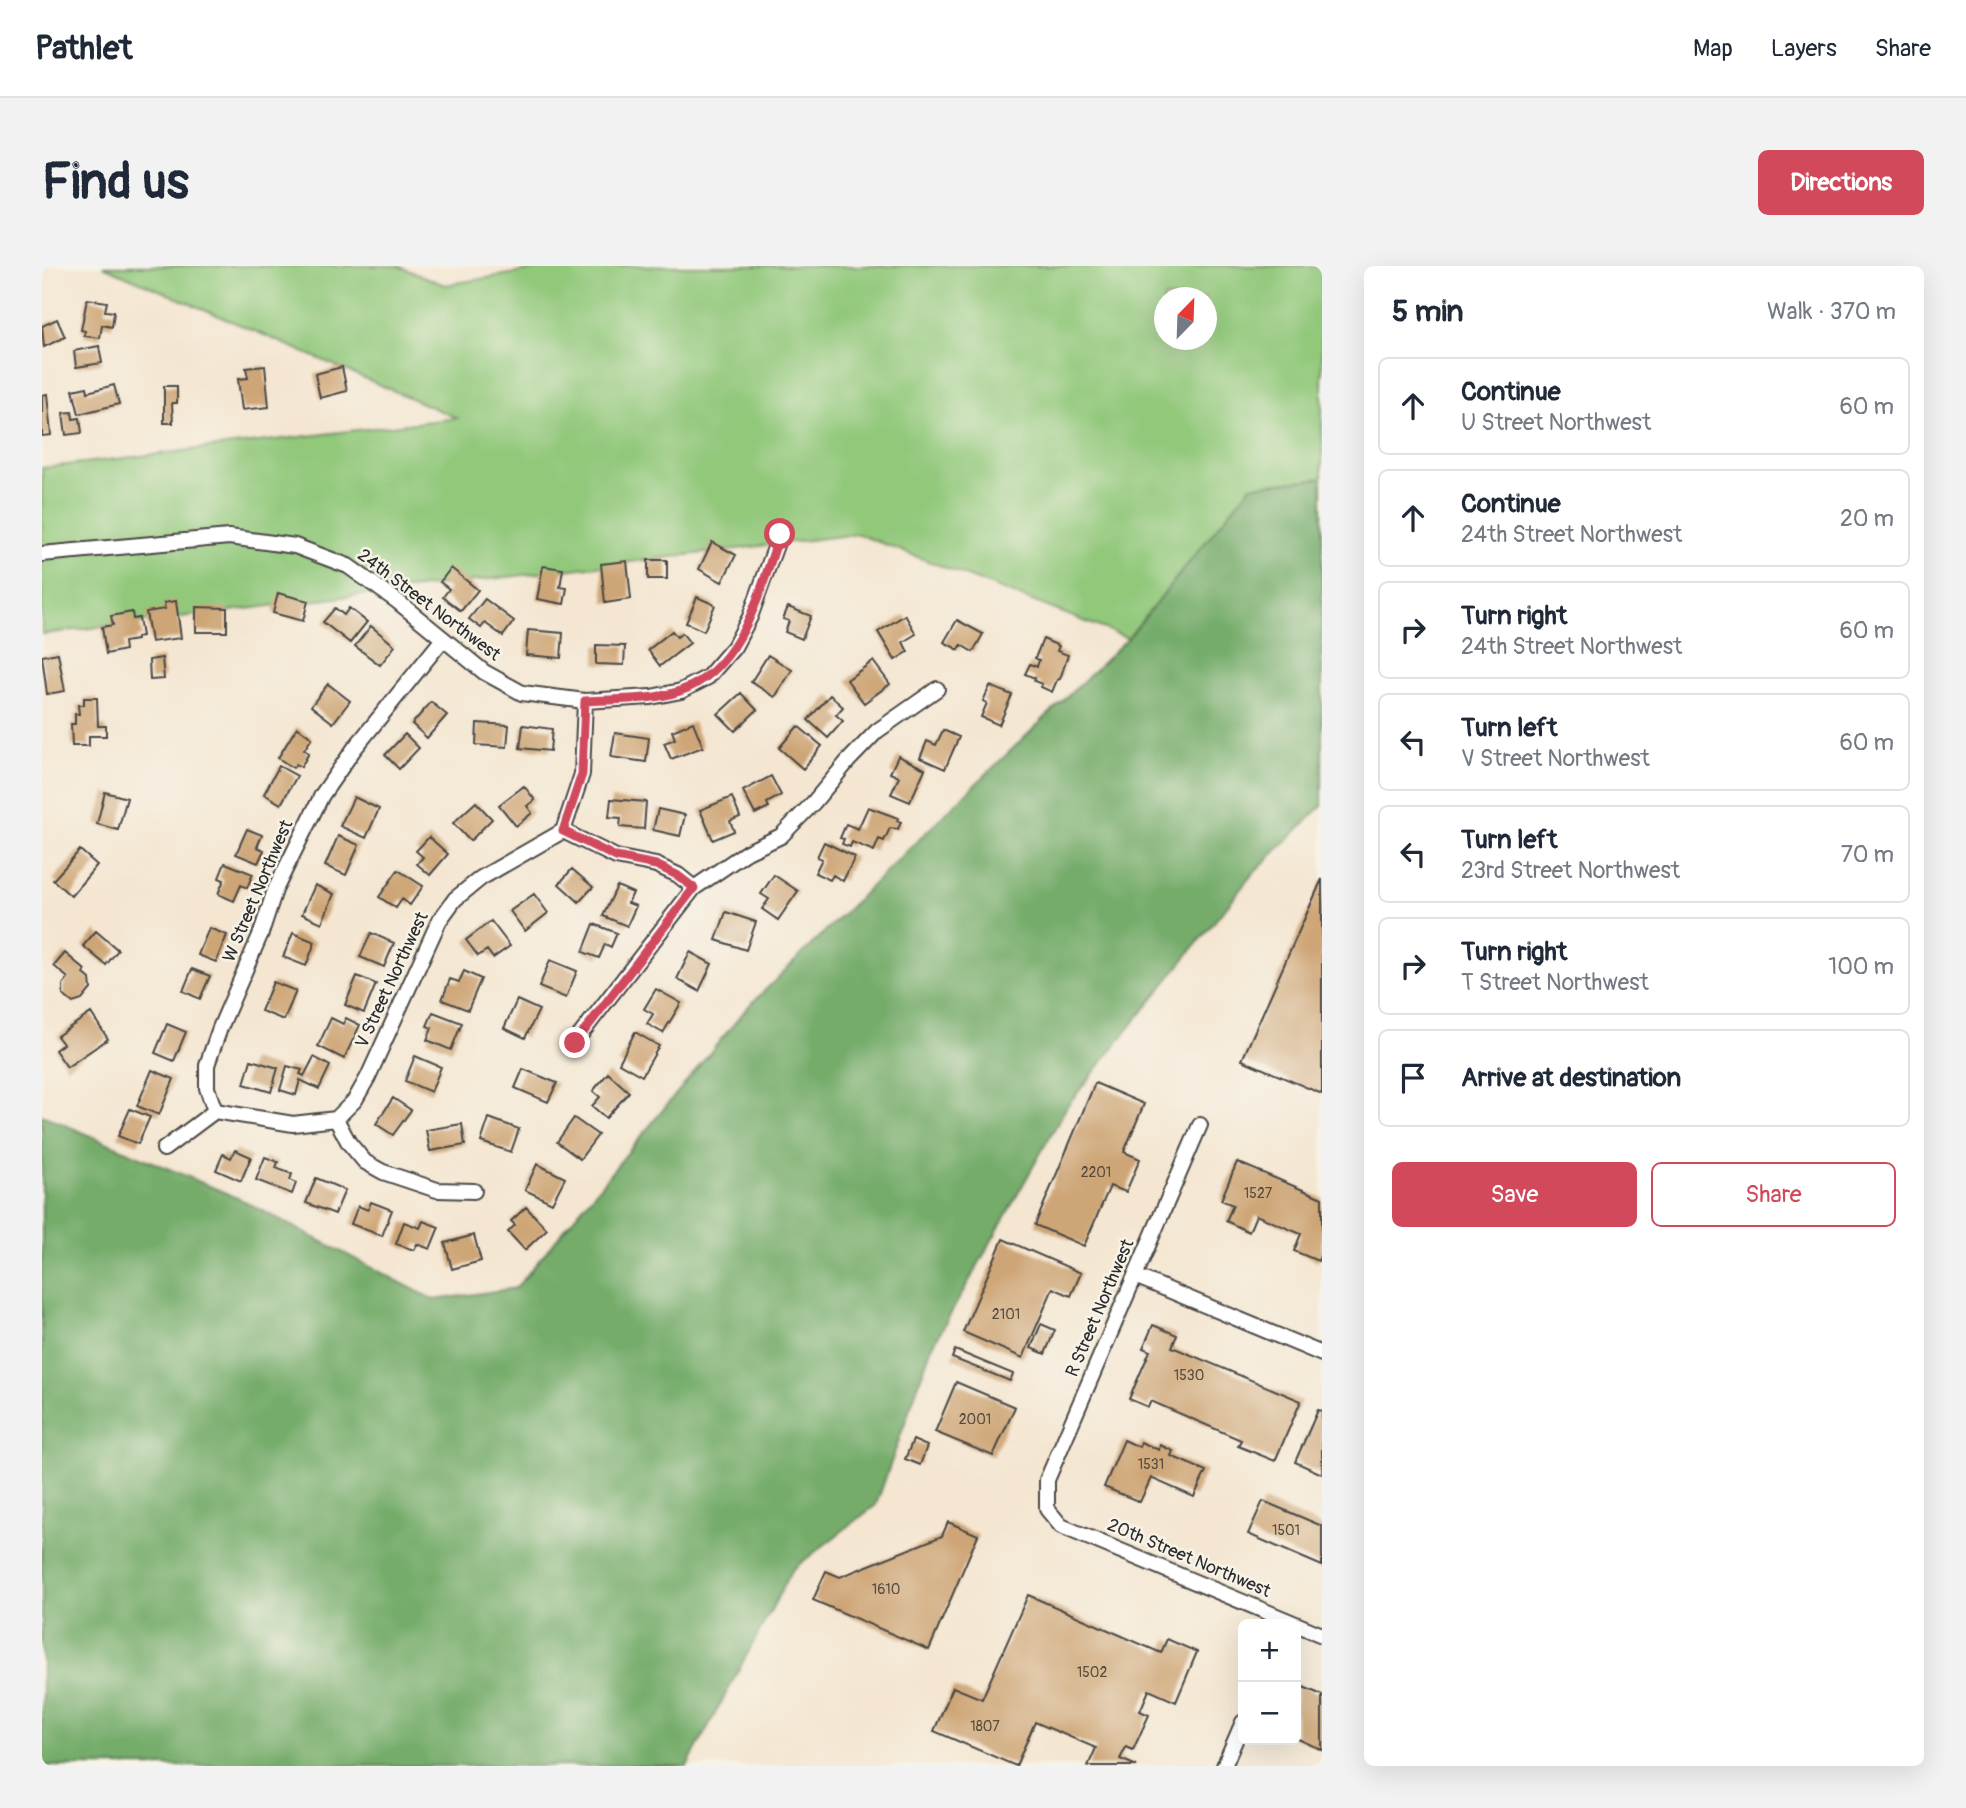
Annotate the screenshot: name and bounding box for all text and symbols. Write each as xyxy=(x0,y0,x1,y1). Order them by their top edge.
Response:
text: Pathlet xyxy=(35,28,132,69)
text: Map xyxy=(1693,34,1733,63)
text: Layers xyxy=(1771,34,1837,63)
text: Share xyxy=(1875,34,1931,63)
button: Directions xyxy=(1758,150,1924,215)
text: Find us xyxy=(42,152,189,213)
north arrow xyxy=(1154,287,1217,350)
text: 5 min xyxy=(1392,293,1463,330)
text: Walk · 370 m xyxy=(1767,297,1896,326)
text: Continue xyxy=(1461,376,1561,408)
icon: ahead xyxy=(1394,387,1432,425)
text: 60 m xyxy=(1839,392,1894,421)
text: U Street Northwest xyxy=(1461,408,1651,437)
text: Continue xyxy=(1461,488,1561,520)
icon: ahead xyxy=(1394,499,1432,537)
text: 20 m xyxy=(1840,504,1894,533)
route start xyxy=(764,518,795,549)
text: 24th Street Northwest xyxy=(1461,520,1682,549)
street label: 24th Street Northwest xyxy=(353,544,506,667)
text: Turn right xyxy=(1461,600,1567,632)
icon: right xyxy=(1394,611,1432,649)
text: 60 m xyxy=(1839,616,1894,645)
text: 24th Street Northwest xyxy=(1461,632,1682,661)
text: Turn left xyxy=(1461,712,1557,744)
icon: left xyxy=(1394,723,1432,761)
text: 60 m xyxy=(1839,728,1894,757)
text: V Street Northwest xyxy=(1461,744,1650,773)
street label: W Street Northwest xyxy=(218,816,299,966)
text: Turn left xyxy=(1461,824,1557,856)
icon: left xyxy=(1394,835,1432,873)
text: 70 m xyxy=(1841,840,1894,869)
text: 23rd Street Northwest xyxy=(1461,856,1680,885)
street label: V Street Northwest xyxy=(350,908,434,1052)
text: Turn right xyxy=(1461,936,1567,968)
icon: right xyxy=(1394,947,1432,985)
text: 100 m xyxy=(1828,952,1894,981)
text: T Street Northwest xyxy=(1461,968,1649,997)
route end xyxy=(559,1027,590,1058)
icon: arrive xyxy=(1394,1059,1432,1097)
text: Arrive at destination xyxy=(1461,1062,1681,1094)
button: Save xyxy=(1392,1162,1637,1227)
button: Share xyxy=(1651,1162,1896,1227)
house number: 2201 xyxy=(1081,1164,1111,1181)
house number: 1527 xyxy=(1244,1185,1273,1202)
street label: R Street Northwest xyxy=(1061,1235,1140,1380)
house number: 2101 xyxy=(992,1306,1020,1323)
house number: 1530 xyxy=(1174,1367,1204,1384)
house number: 2001 xyxy=(959,1411,991,1428)
house number: 1531 xyxy=(1138,1456,1164,1473)
street label: 20th Street Northwest xyxy=(1104,1513,1275,1603)
house number: 1501 xyxy=(1272,1522,1300,1539)
house number: 1610 xyxy=(872,1581,900,1598)
map controls xyxy=(1238,1619,1301,1745)
button: + xyxy=(1238,1619,1301,1682)
house number: 1502 xyxy=(1077,1664,1107,1681)
button: − xyxy=(1238,1682,1301,1745)
house number: 1807 xyxy=(970,1718,1000,1735)

